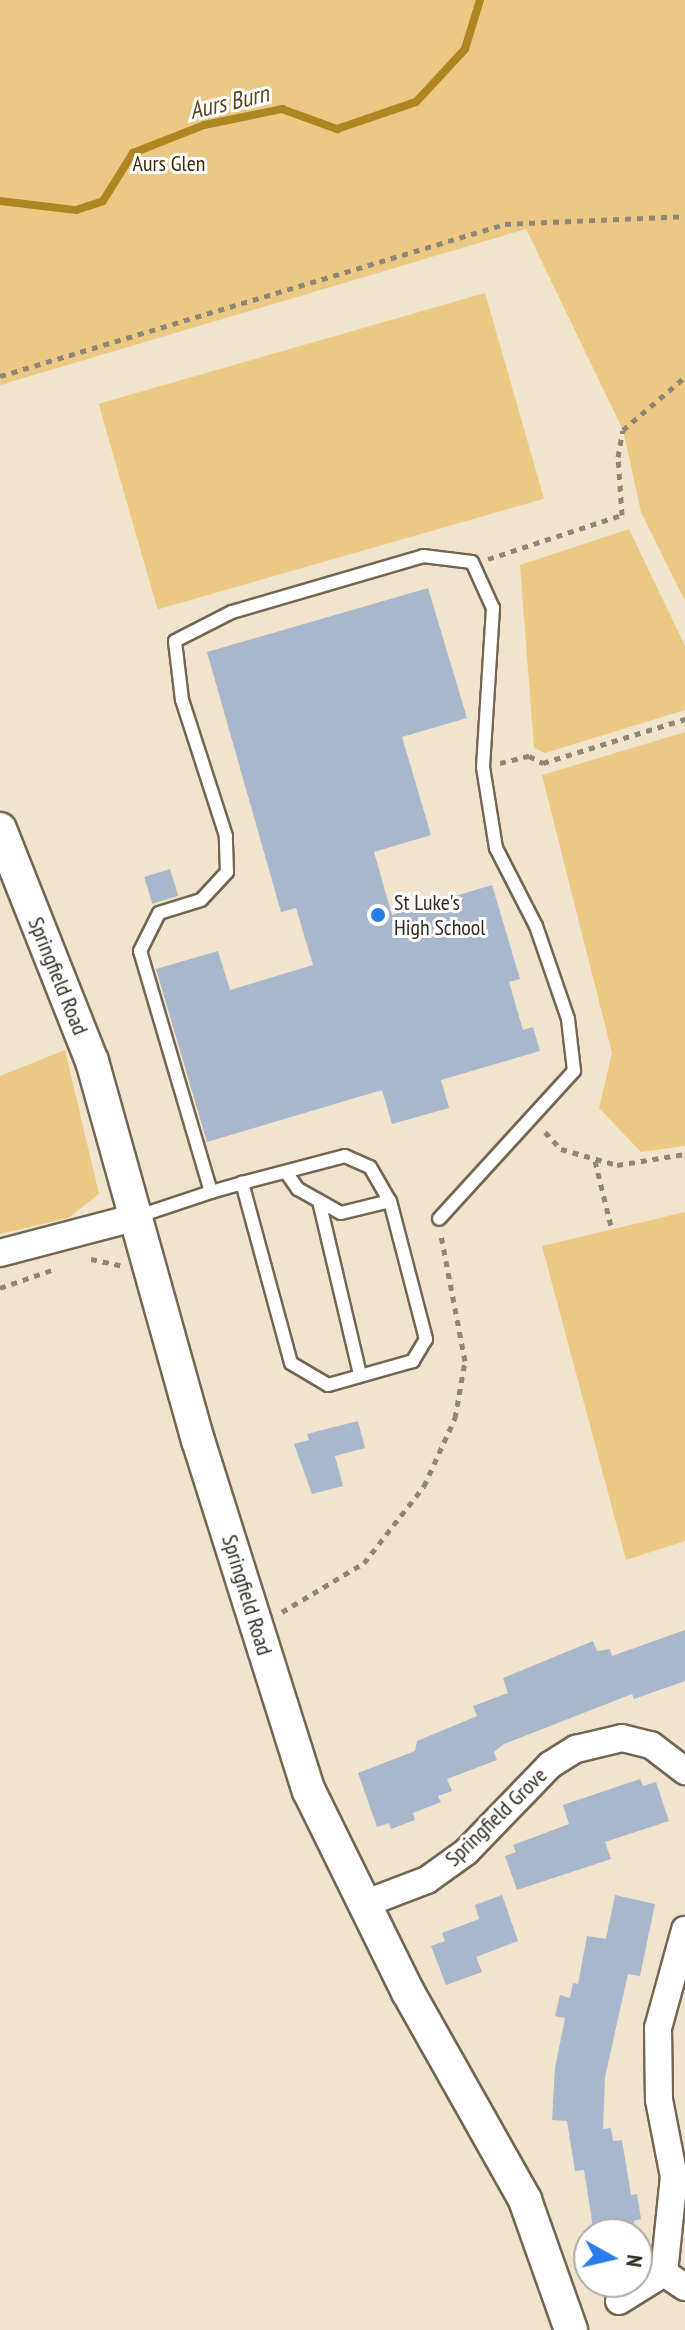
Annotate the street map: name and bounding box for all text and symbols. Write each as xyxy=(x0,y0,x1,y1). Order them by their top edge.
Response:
water label: Aurs Burn xyxy=(187,79,271,125)
park label: Aurs Glen xyxy=(133,151,205,177)
place label: St Luke's High School xyxy=(394,889,485,940)
marker: St Luke's High School xyxy=(369,906,387,924)
street label: Springfield Road xyxy=(22,913,94,1039)
street label: Springfield Road xyxy=(216,1532,278,1658)
street label: Springfield Grove xyxy=(440,1762,552,1872)
north arrow xyxy=(573,2218,653,2298)
text: N xyxy=(620,2253,649,2269)

